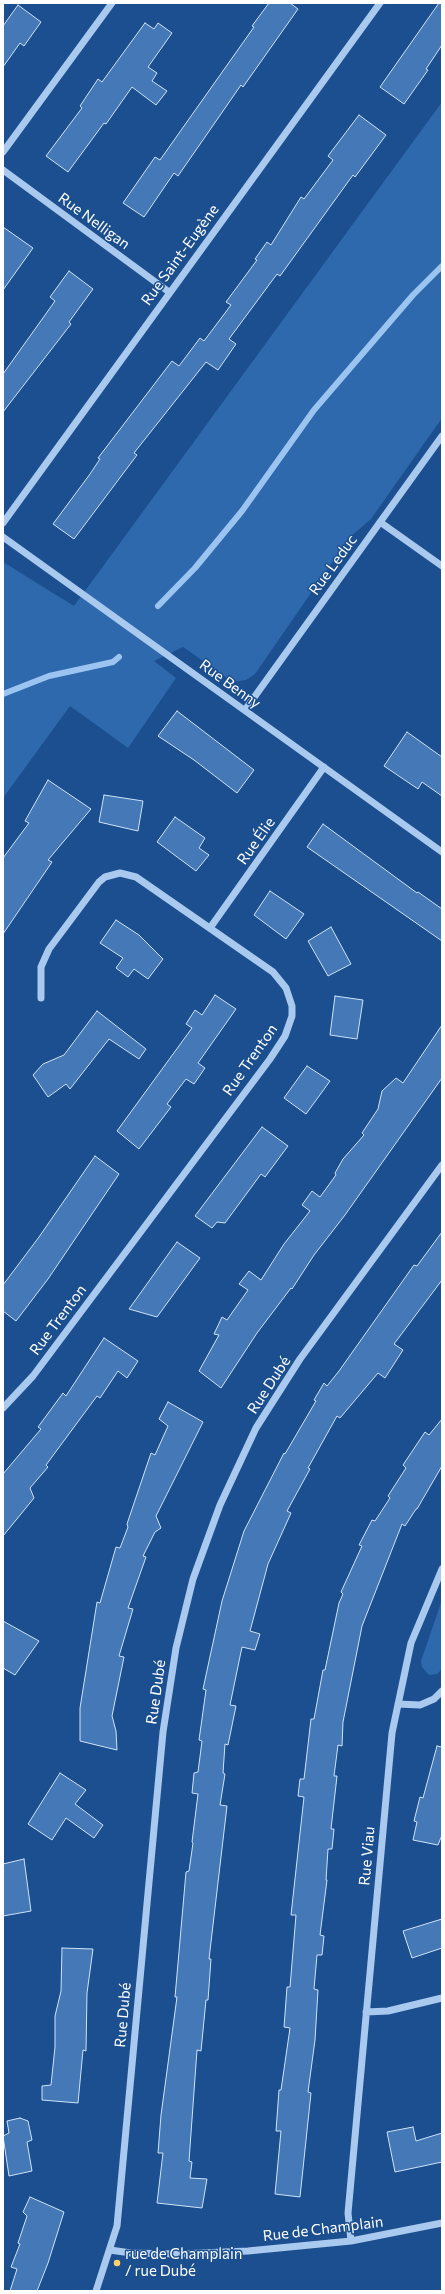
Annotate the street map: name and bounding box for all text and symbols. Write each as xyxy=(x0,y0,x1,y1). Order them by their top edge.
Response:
street label: Rue Nelligan xyxy=(55,189,133,253)
street label: Rue Saint-Eugène xyxy=(137,201,223,309)
street label: Rue Leduc xyxy=(305,531,361,599)
street label: Rue Benny xyxy=(196,656,264,712)
street label: Rue Élie xyxy=(233,814,279,868)
street label: Rue Trenton xyxy=(219,1021,281,1099)
street label: Rue Trenton xyxy=(26,1281,90,1359)
street label: Rue Dubé xyxy=(244,1353,294,1417)
street label: Rue Dubé xyxy=(143,1658,169,1726)
street label: Rue Viau xyxy=(355,1826,379,1886)
street label: Rue Dubé xyxy=(111,1982,135,2048)
street label: Rue de Champlain xyxy=(262,2213,384,2245)
place label: rue de Champlain / rue Dubé xyxy=(125,2245,242,2280)
marker: rue de Champlain / rue Dubé xyxy=(112,2258,122,2268)

